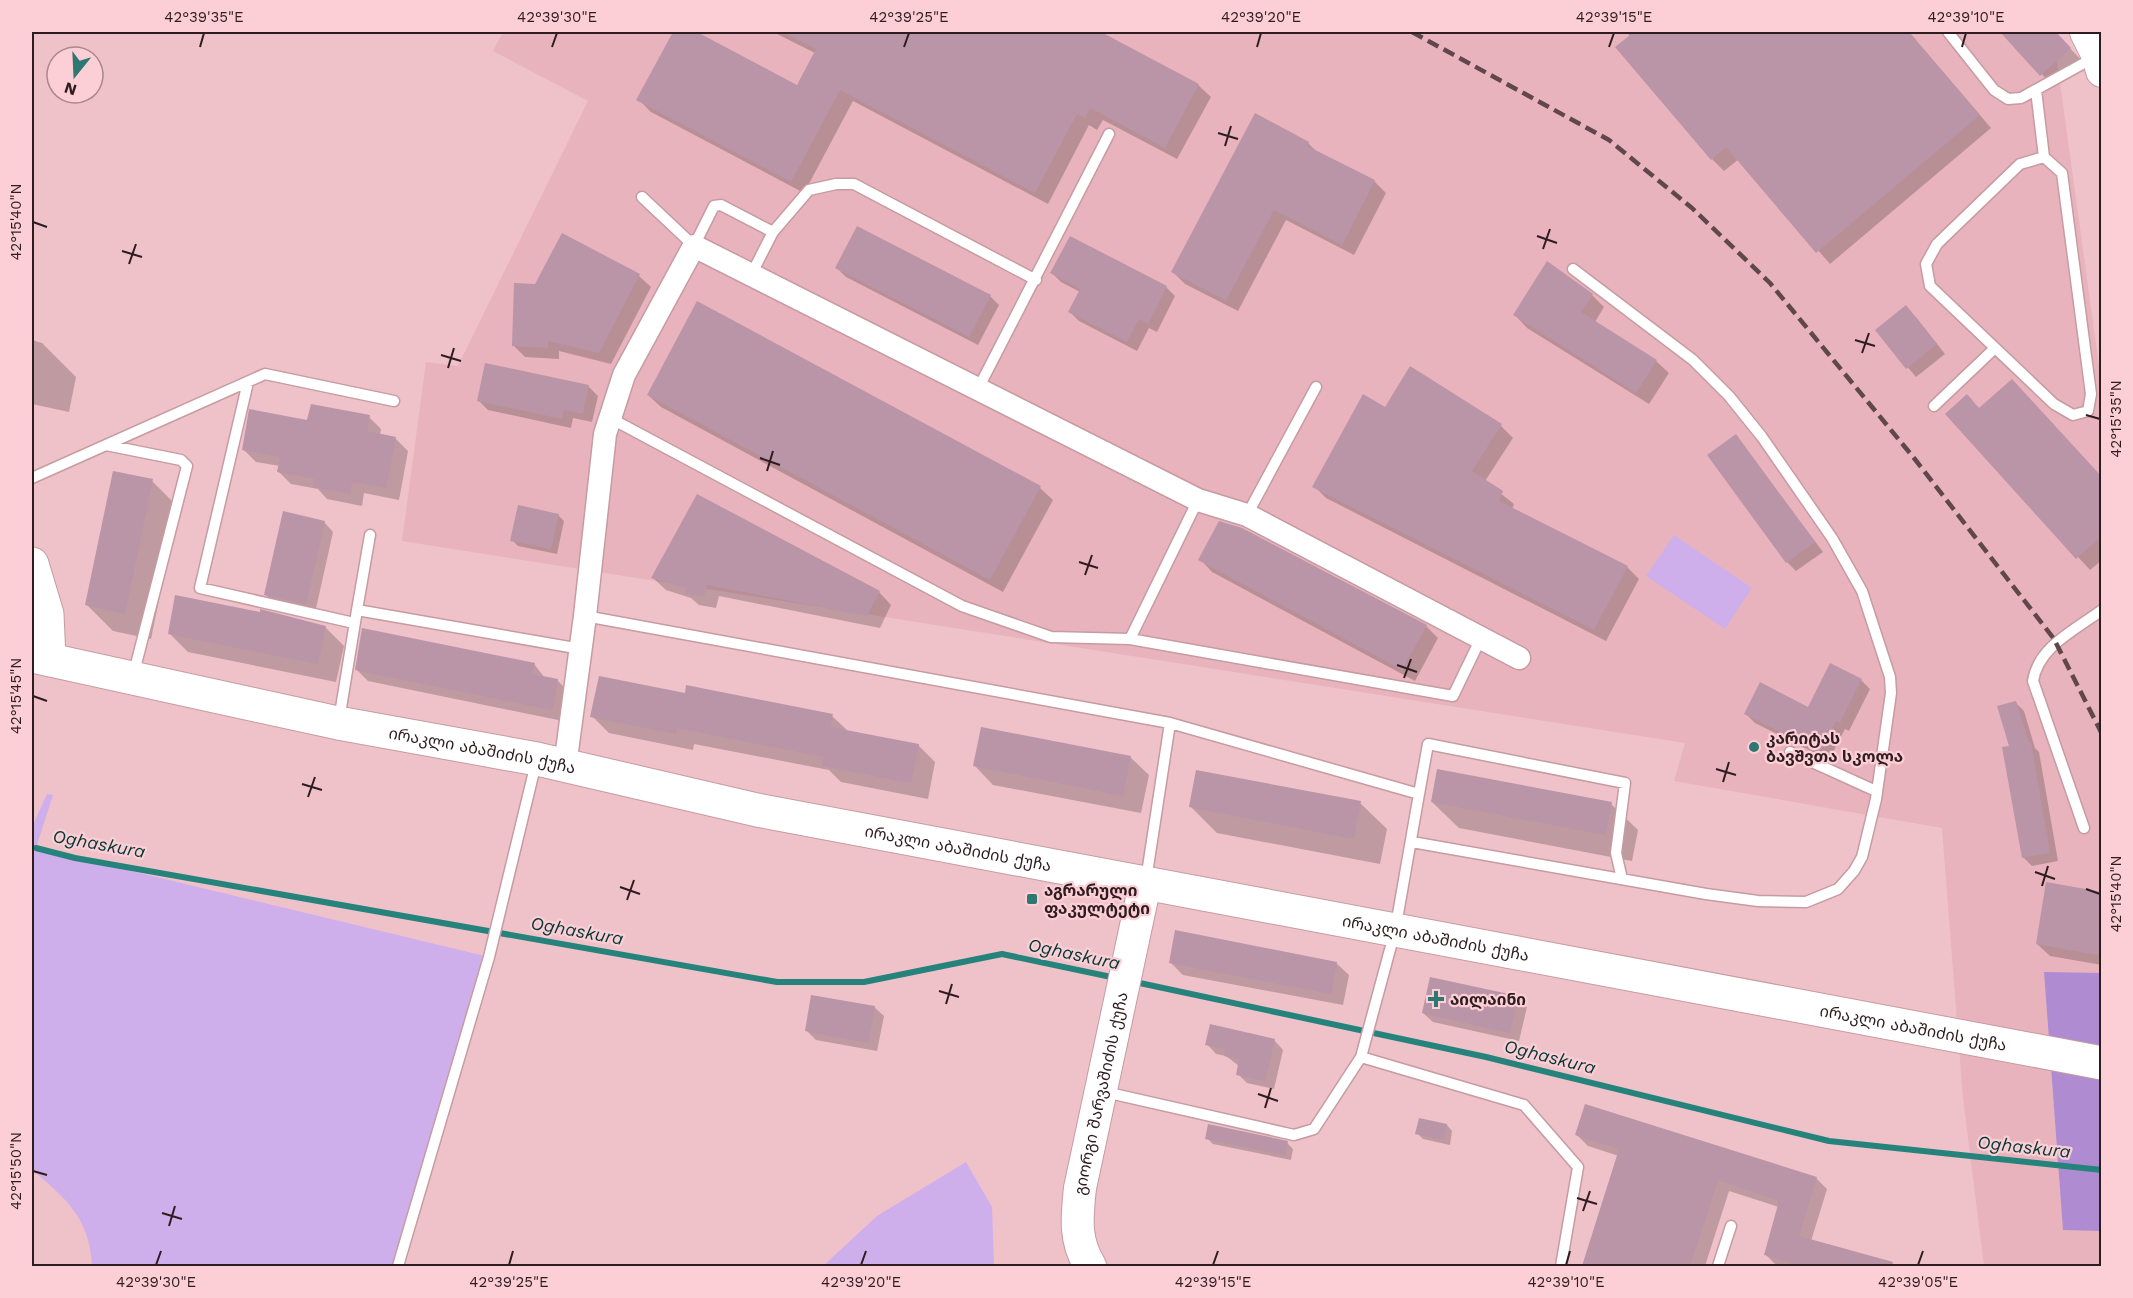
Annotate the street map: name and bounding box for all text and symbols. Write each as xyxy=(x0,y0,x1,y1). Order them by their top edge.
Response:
text: 42°39'35"E xyxy=(164,8,244,26)
text: 42°39'30"E xyxy=(517,8,597,26)
text: 42°39'25"E xyxy=(869,8,949,26)
text: 42°39'20"E xyxy=(1221,8,1301,26)
text: 42°39'15"E xyxy=(1576,8,1652,26)
text: 42°39'10"E xyxy=(1927,8,2005,26)
north arrow xyxy=(45,45,105,105)
text: N xyxy=(62,78,79,100)
text: 42°15'40"N xyxy=(7,183,25,261)
text: 42°15'35"N xyxy=(2107,380,2125,458)
text: 42°15'45"N xyxy=(7,658,25,734)
street label: ირაკლი აბაშიძის ქუჩა xyxy=(387,723,577,778)
place label: კარიტას ბავშვთა სკოლა xyxy=(1766,729,1903,767)
marker: კარიტას ბავშვთა სკოლა xyxy=(1747,740,1761,754)
street label: ირაკლი აბაშიძის ქუჩა xyxy=(863,821,1053,875)
water label: Oghaskura xyxy=(51,825,147,862)
text: 42°15'40"N xyxy=(2107,855,2125,933)
place label: აგრარული ფაკულტეტი xyxy=(1044,881,1150,919)
marker: აგრარული ფაკულტეტი xyxy=(1025,892,1039,906)
street label: ირაკლი აბაშიძის ქუჩა xyxy=(1341,911,1531,965)
water label: Oghaskura xyxy=(529,912,625,949)
water label: Oghaskura xyxy=(1026,934,1122,974)
street label: გიორგი შარვაშიძის ქუჩა xyxy=(1070,990,1132,1196)
marker: აილაინი xyxy=(1427,990,1445,1008)
place label: აილაინი xyxy=(1450,990,1526,1010)
street label: ირაკლი აბაშიძის ქუჩა xyxy=(1818,1001,2008,1055)
water label: Oghaskura xyxy=(1502,1035,1598,1078)
water label: Oghaskura xyxy=(1976,1131,2072,1162)
text: 42°15'50"N xyxy=(7,1132,25,1210)
text: 42°39'30"E xyxy=(116,1273,196,1291)
text: 42°39'25"E xyxy=(469,1273,549,1291)
text: 42°39'20"E xyxy=(821,1273,901,1291)
text: 42°39'15"E xyxy=(1175,1273,1251,1291)
text: 42°39'10"E xyxy=(1527,1273,1605,1291)
text: 42°39'05"E xyxy=(1878,1273,1958,1291)

